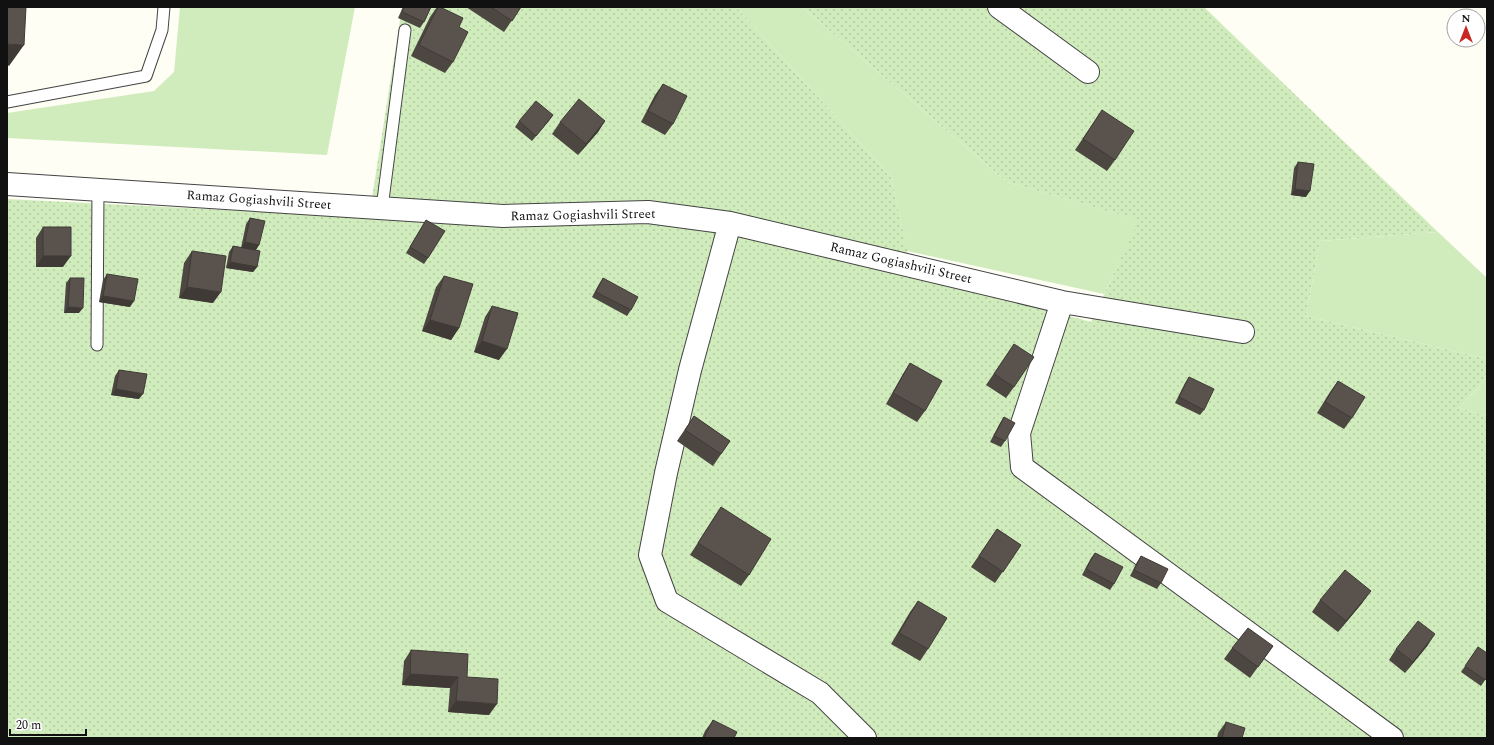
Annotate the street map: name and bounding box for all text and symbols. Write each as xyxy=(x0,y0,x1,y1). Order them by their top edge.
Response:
north arrow xyxy=(1446,8,1486,48)
text: N xyxy=(1462,10,1471,27)
street label: Ramaz Gogiashvili Street xyxy=(186,185,332,215)
street label: Ramaz Gogiashvili Street xyxy=(510,204,656,226)
street label: Ramaz Gogiashvili Street xyxy=(828,237,974,289)
scale bar xyxy=(10,711,86,737)
text: 20 m xyxy=(16,716,41,735)

